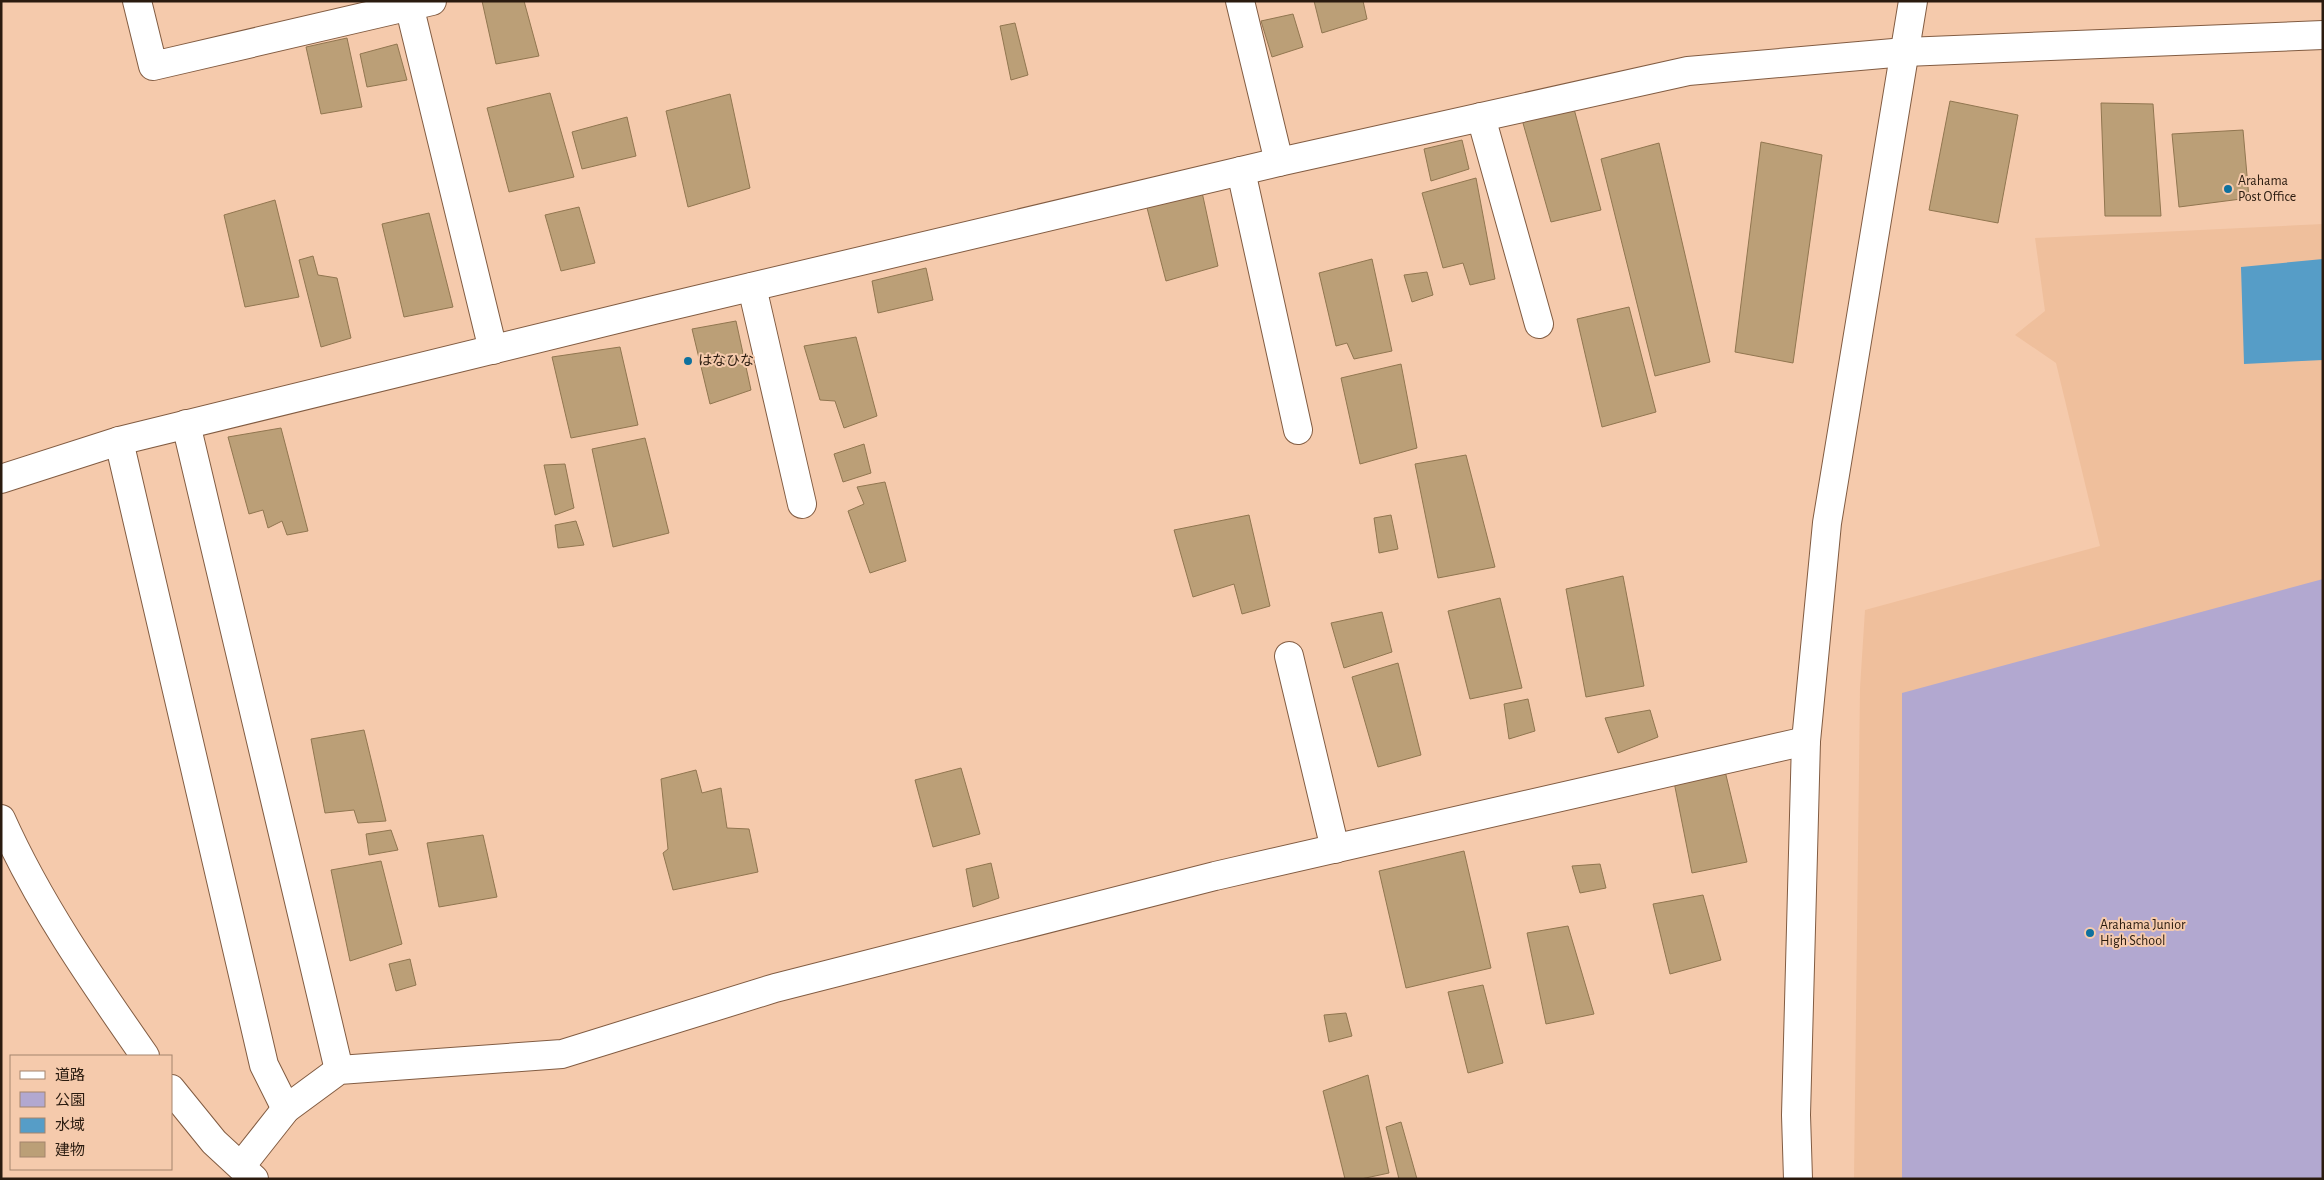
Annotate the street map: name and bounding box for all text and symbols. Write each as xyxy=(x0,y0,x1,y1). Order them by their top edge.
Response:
place label: Arahama Post Office xyxy=(2238,174,2296,204)
marker: Arahama Post Office xyxy=(2222,183,2234,195)
place label: はなひな xyxy=(698,353,754,368)
marker: はなひな xyxy=(682,355,694,367)
place label: Arahama Junior High School xyxy=(2100,918,2186,948)
marker: Arahama Junior High School xyxy=(2084,927,2096,939)
legend xyxy=(10,1055,172,1170)
text: 道路 xyxy=(55,1067,85,1083)
text: 公園 xyxy=(55,1092,85,1108)
text: 水域 xyxy=(55,1117,85,1133)
text: 建物 xyxy=(55,1142,85,1158)

